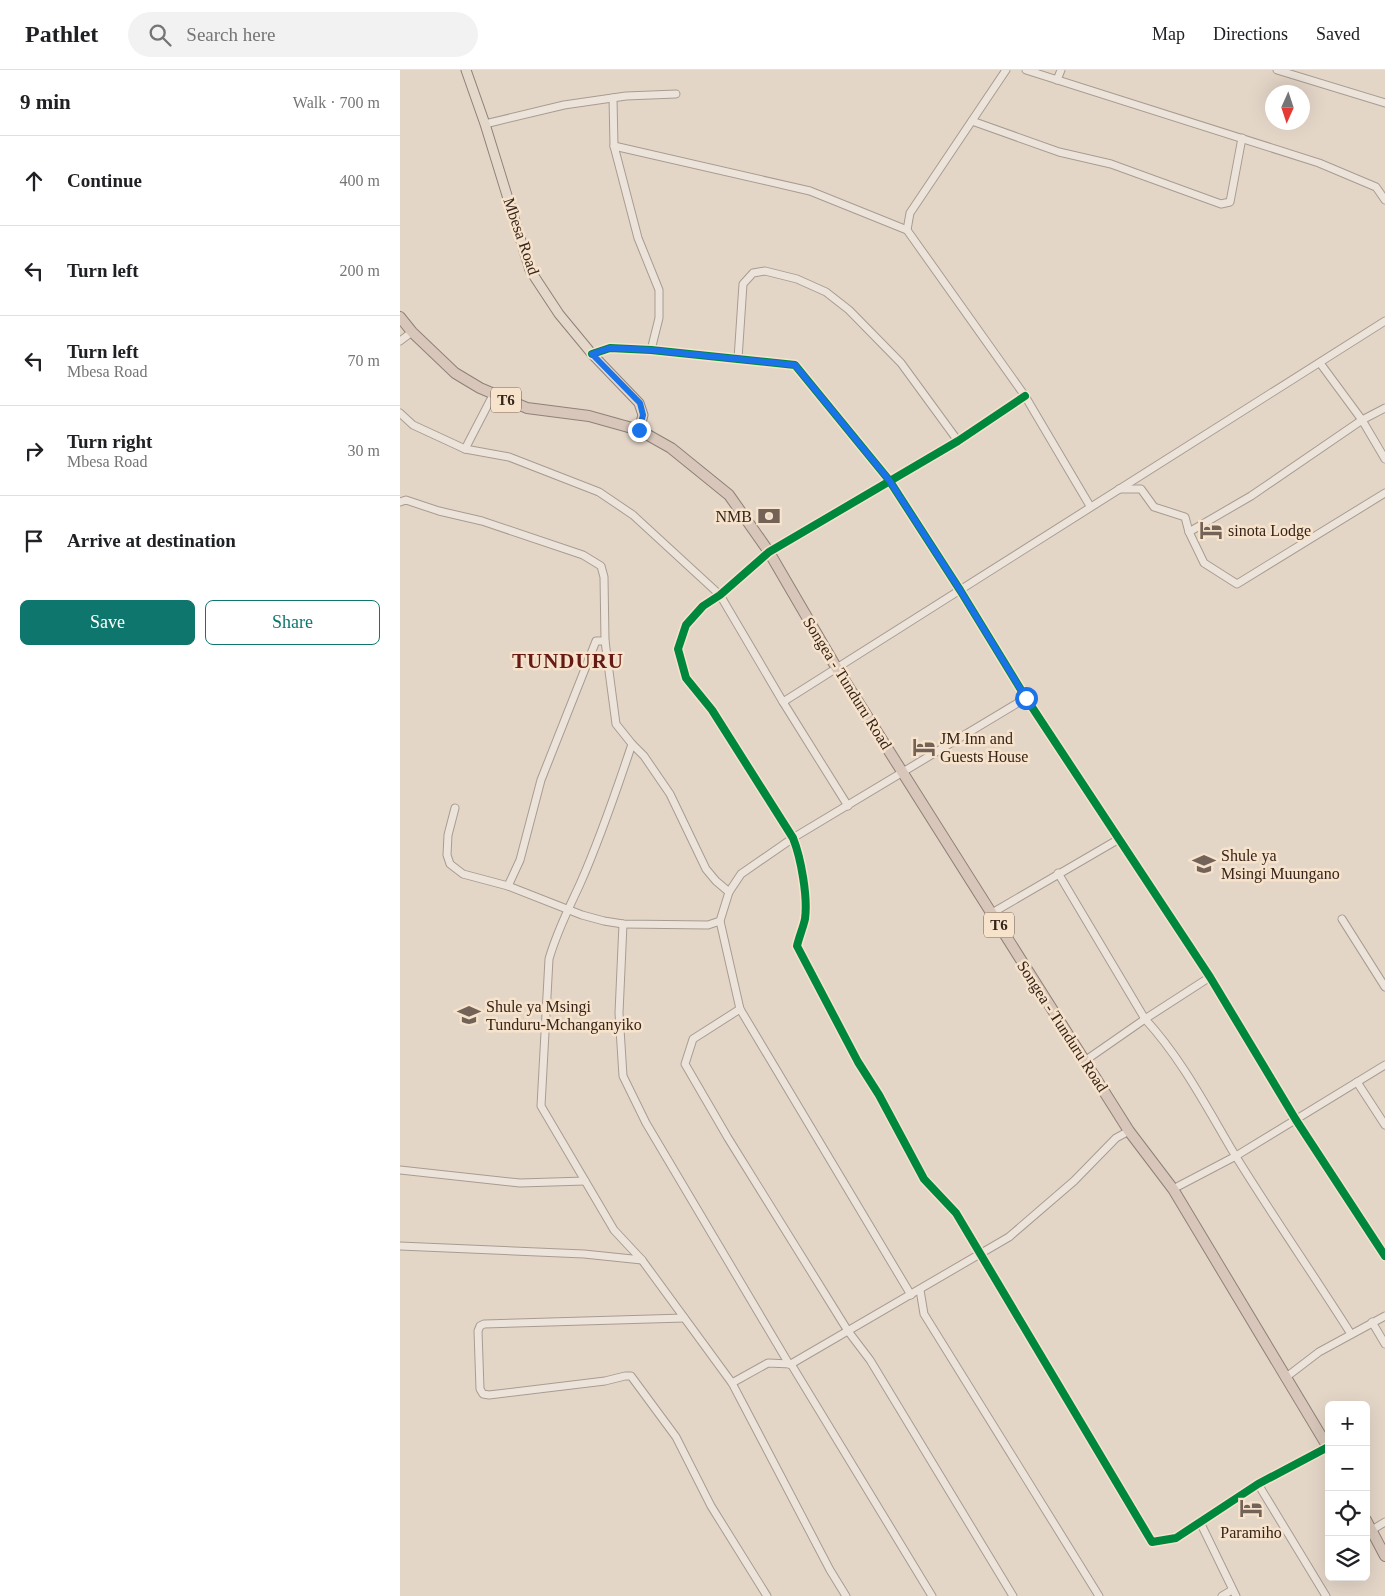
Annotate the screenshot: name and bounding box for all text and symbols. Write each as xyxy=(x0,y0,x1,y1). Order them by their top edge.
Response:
search box xyxy=(128,12,478,57)
text: Pathlet xyxy=(25,21,98,47)
icon: search xyxy=(146,21,174,49)
text: Search here xyxy=(186,24,275,45)
text: Map xyxy=(1152,24,1185,44)
text: Directions xyxy=(1213,24,1288,44)
text: Saved xyxy=(1316,24,1360,44)
north arrow xyxy=(1265,85,1310,130)
text: 9 min xyxy=(20,90,71,114)
text: Walk · 700 m xyxy=(293,94,380,111)
icon: ahead xyxy=(20,167,48,195)
text: Continue xyxy=(67,170,142,191)
text: 400 m xyxy=(340,172,380,189)
street label: Mbesa Road xyxy=(500,195,543,277)
icon: left xyxy=(20,257,48,285)
text: Turn left xyxy=(67,260,139,281)
text: 200 m xyxy=(340,262,380,279)
text: Turn left xyxy=(67,341,139,362)
icon: left xyxy=(20,347,48,375)
text: 70 m xyxy=(348,352,380,369)
text: Mbesa Road xyxy=(67,363,147,380)
road number: T6 xyxy=(491,388,521,412)
route end xyxy=(628,419,651,442)
text: Turn right xyxy=(67,431,152,452)
icon: right xyxy=(20,437,48,465)
text: 30 m xyxy=(348,442,380,459)
text: Mbesa Road xyxy=(67,453,147,470)
bank icon: NMB xyxy=(756,503,782,529)
place label: NMB xyxy=(716,508,752,525)
hotel icon: sinota Lodge xyxy=(1198,517,1224,543)
place label: sinota Lodge xyxy=(1228,522,1311,540)
icon: arrive xyxy=(20,527,48,555)
text: Arrive at destination xyxy=(67,530,236,551)
button: Save xyxy=(20,600,195,645)
button: Share xyxy=(205,600,380,645)
street label: Songea - Tunduru Road xyxy=(799,614,895,753)
district label: TUNDURU xyxy=(512,649,624,673)
route start xyxy=(1015,687,1038,710)
place label: JM Inn and Guests House xyxy=(940,730,1028,765)
hotel icon: JM Inn and Guests House xyxy=(911,734,937,760)
place label: Shule ya Msingi Muungano xyxy=(1221,847,1340,883)
school or university icon: Shule ya Msingi Muungano xyxy=(1191,851,1217,877)
road number: T6 xyxy=(984,912,1014,938)
street label: Songea - Tunduru Road xyxy=(1013,958,1111,1095)
place label: Shule ya Msingi Tunduru-Mchanganyiko xyxy=(486,998,642,1034)
school or university icon: Shule ya Msingi Tunduru-Mchanganyiko xyxy=(456,1002,482,1028)
map controls xyxy=(1325,1401,1370,1581)
button: + xyxy=(1325,1401,1370,1446)
button: − xyxy=(1325,1446,1370,1491)
button: locate xyxy=(1325,1491,1370,1536)
hotel icon: Paramiho xyxy=(1238,1495,1264,1521)
place label: Paramiho xyxy=(1220,1524,1282,1541)
button: layers xyxy=(1325,1536,1370,1581)

